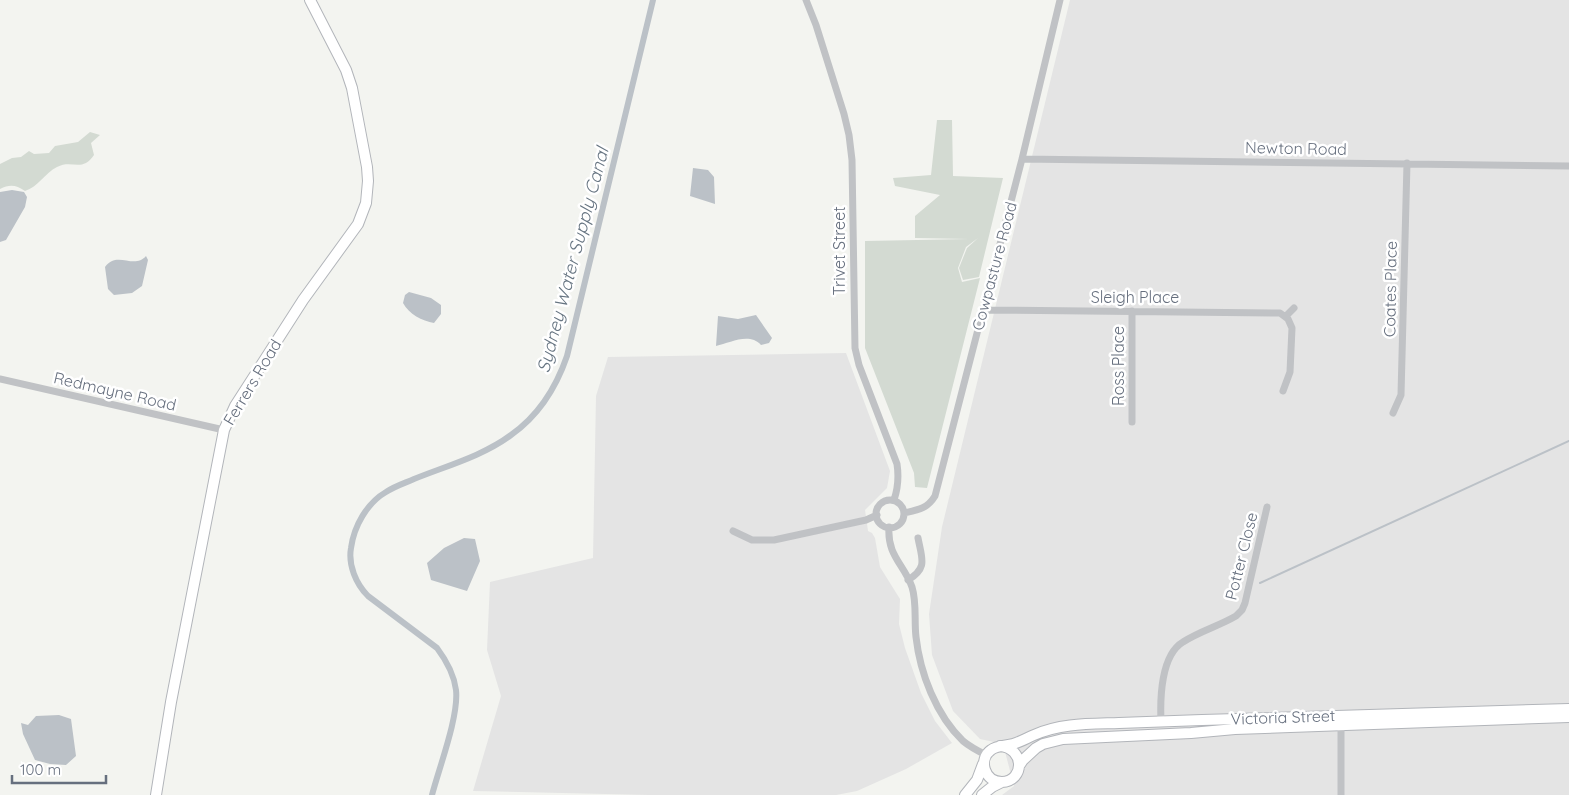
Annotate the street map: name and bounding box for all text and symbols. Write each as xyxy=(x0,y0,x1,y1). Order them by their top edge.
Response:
street label: Newton Road xyxy=(1245,137,1347,159)
water label: Sydney Water Supply Canal xyxy=(531,143,614,375)
street label: Cowpasture Road xyxy=(967,199,1021,333)
street label: Trivet Street xyxy=(829,206,849,296)
street label: Coates Place xyxy=(1379,241,1401,337)
street label: Sleigh Place xyxy=(1091,287,1179,307)
street label: Ross Place xyxy=(1108,326,1128,406)
street label: Ferrers Road xyxy=(219,335,285,429)
street label: Redmayne Road xyxy=(52,367,178,415)
street label: Potter Close xyxy=(1220,510,1262,602)
street label: Victoria Street xyxy=(1230,705,1336,729)
scale bar xyxy=(12,752,106,784)
text: 100 m xyxy=(20,760,61,779)

